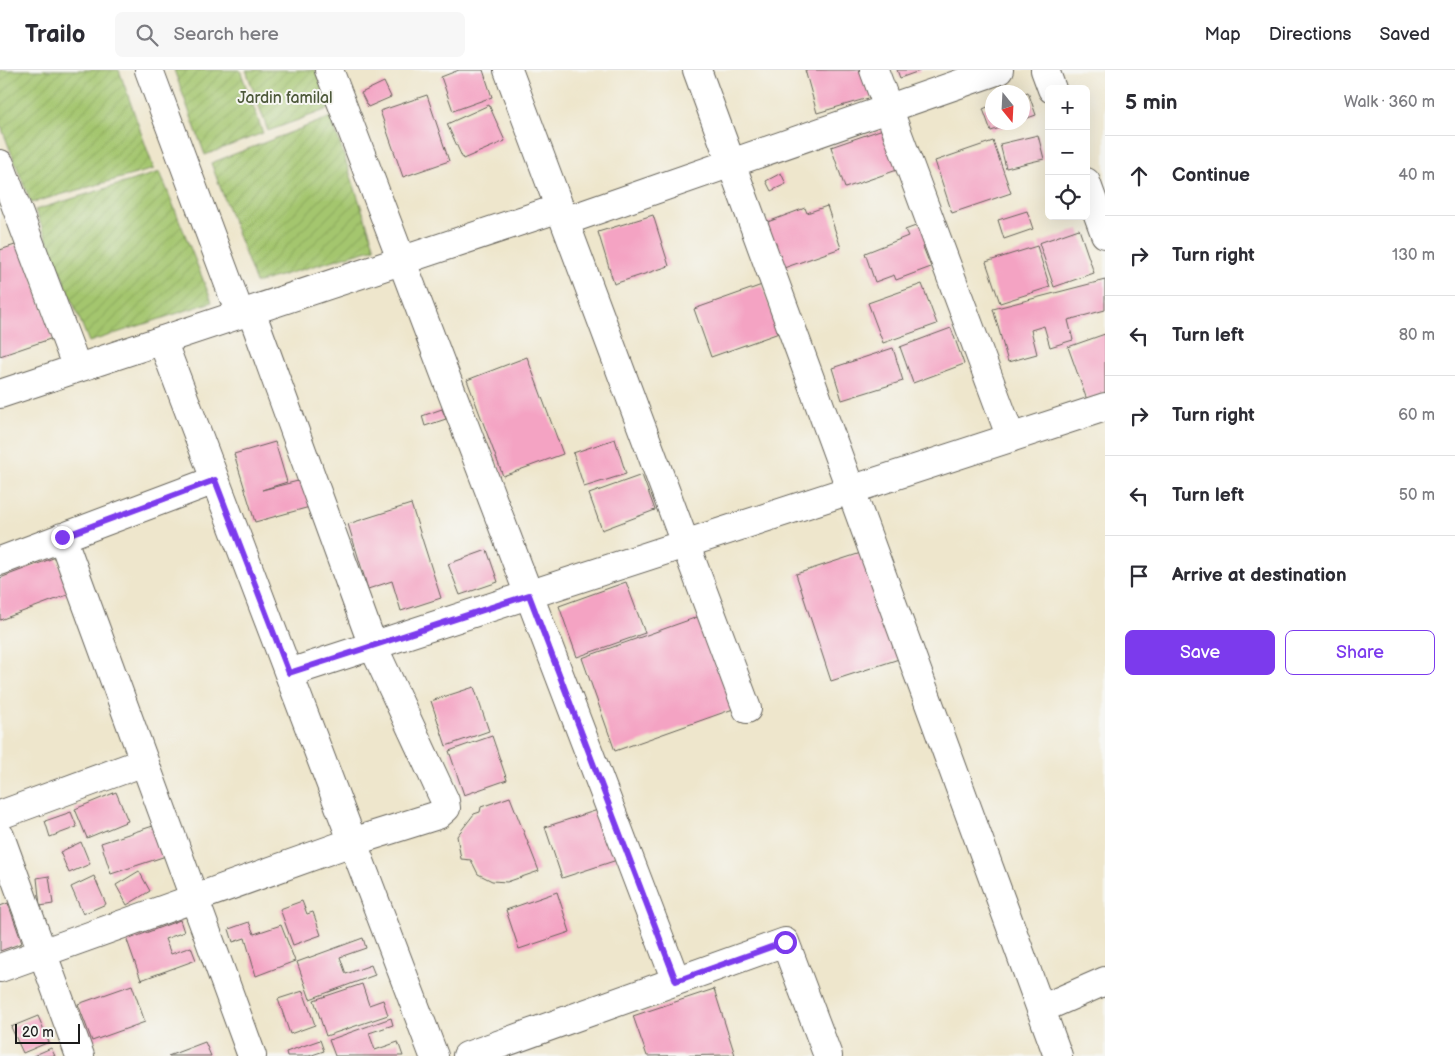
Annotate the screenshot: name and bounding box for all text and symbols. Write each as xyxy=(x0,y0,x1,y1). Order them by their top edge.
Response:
search box xyxy=(115,12,465,57)
text: Trailo xyxy=(25,20,85,49)
icon: search xyxy=(133,21,161,49)
text: Search here xyxy=(173,23,279,46)
text: Map xyxy=(1205,24,1241,45)
text: Directions xyxy=(1269,24,1351,45)
text: Saved xyxy=(1379,24,1430,45)
north arrow xyxy=(985,85,1030,130)
map controls xyxy=(1045,85,1090,220)
button: + xyxy=(1045,85,1090,130)
park label: Jardin familal xyxy=(237,89,333,108)
text: 5 min xyxy=(1125,90,1178,115)
text: Walk · 360 m xyxy=(1344,93,1435,112)
button: − xyxy=(1045,130,1090,175)
icon: ahead xyxy=(1125,162,1153,190)
text: Continue xyxy=(1172,164,1250,187)
text: 40 m xyxy=(1398,166,1435,185)
button: locate xyxy=(1045,175,1090,220)
icon: right xyxy=(1125,242,1153,270)
text: Turn right xyxy=(1172,244,1255,267)
text: 130 m xyxy=(1392,246,1435,265)
icon: left xyxy=(1125,322,1153,350)
text: Turn left xyxy=(1172,324,1244,347)
text: 80 m xyxy=(1399,326,1435,345)
icon: right xyxy=(1125,402,1153,430)
text: Turn right xyxy=(1172,404,1255,427)
text: 60 m xyxy=(1398,406,1435,425)
icon: left xyxy=(1125,482,1153,510)
text: Turn left xyxy=(1172,484,1244,507)
text: 50 m xyxy=(1399,486,1435,505)
route end xyxy=(51,526,74,549)
icon: arrive xyxy=(1125,562,1153,590)
text: Arrive at destination xyxy=(1172,564,1347,587)
button: Save xyxy=(1125,630,1275,675)
button: Share xyxy=(1285,630,1435,675)
route start xyxy=(774,931,797,954)
scale bar xyxy=(15,1021,80,1044)
text: 20 m xyxy=(22,1024,54,1041)

